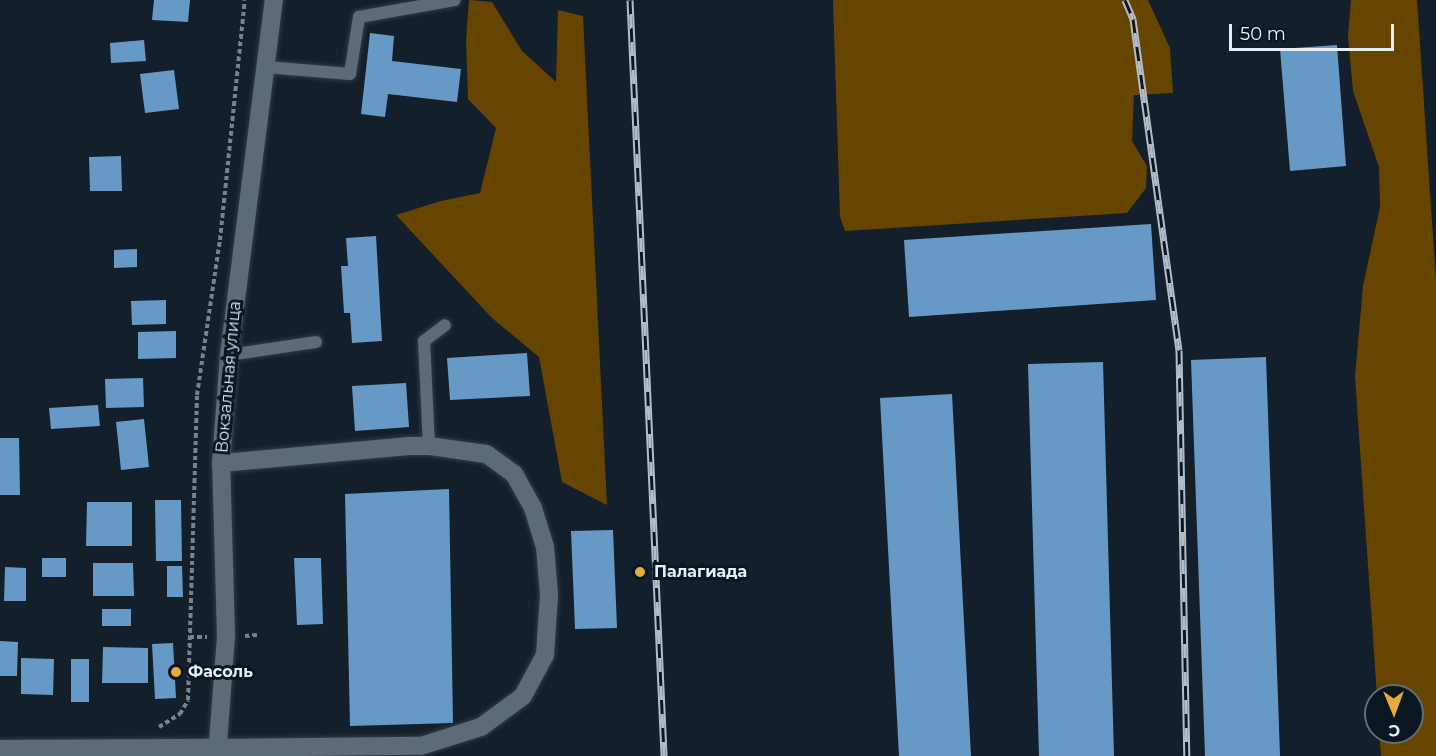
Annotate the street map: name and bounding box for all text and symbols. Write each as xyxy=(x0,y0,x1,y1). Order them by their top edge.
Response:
scale bar xyxy=(1232,12,1397,50)
text: 50 m xyxy=(1240,23,1286,45)
street label: Вокзальная улица xyxy=(213,300,245,454)
place label: Палагиада xyxy=(654,562,747,582)
marker: Палагиада xyxy=(631,563,649,581)
place label: Фасоль xyxy=(188,662,253,682)
marker: Фасоль xyxy=(169,665,183,679)
north arrow xyxy=(1364,684,1424,744)
text: С xyxy=(1388,721,1400,740)

